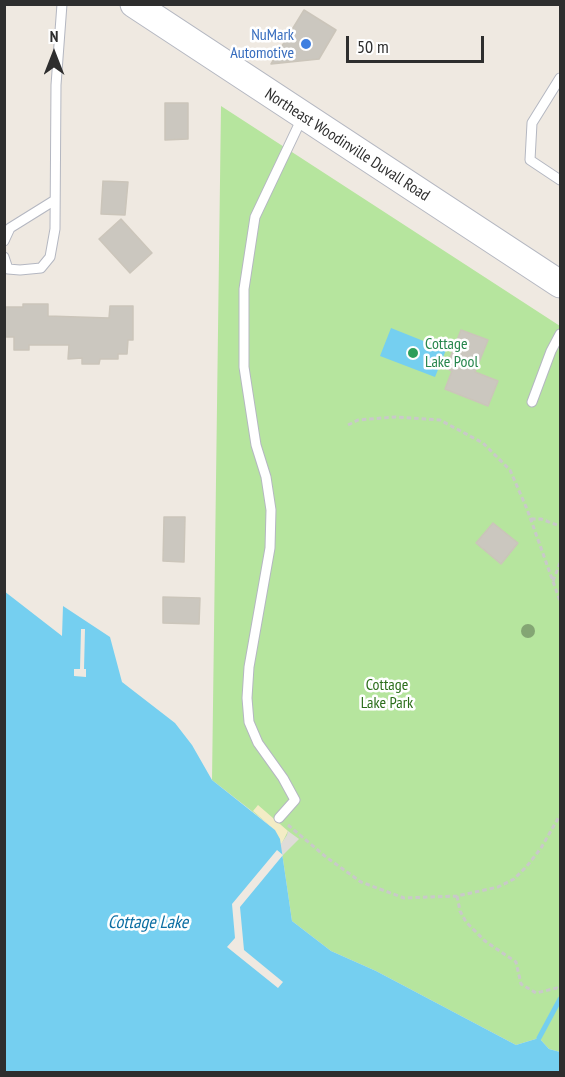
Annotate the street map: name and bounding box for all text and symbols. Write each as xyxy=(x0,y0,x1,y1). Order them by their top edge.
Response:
north arrow xyxy=(24,24,84,84)
scale bar xyxy=(349,24,487,62)
place label: NuMark Automotive xyxy=(230,25,294,63)
text: N xyxy=(50,26,58,46)
text: 50 m xyxy=(357,35,389,58)
marker: NuMark Automotive xyxy=(299,37,313,51)
street label: Northeast Woodinville Duvall Road xyxy=(261,85,433,205)
place label: Cottage Lake Pool xyxy=(425,334,478,372)
marker: Cottage Lake Pool xyxy=(406,346,420,360)
park label: Cottage Lake Park xyxy=(361,675,413,713)
water label: Cottage Lake xyxy=(108,912,188,934)

